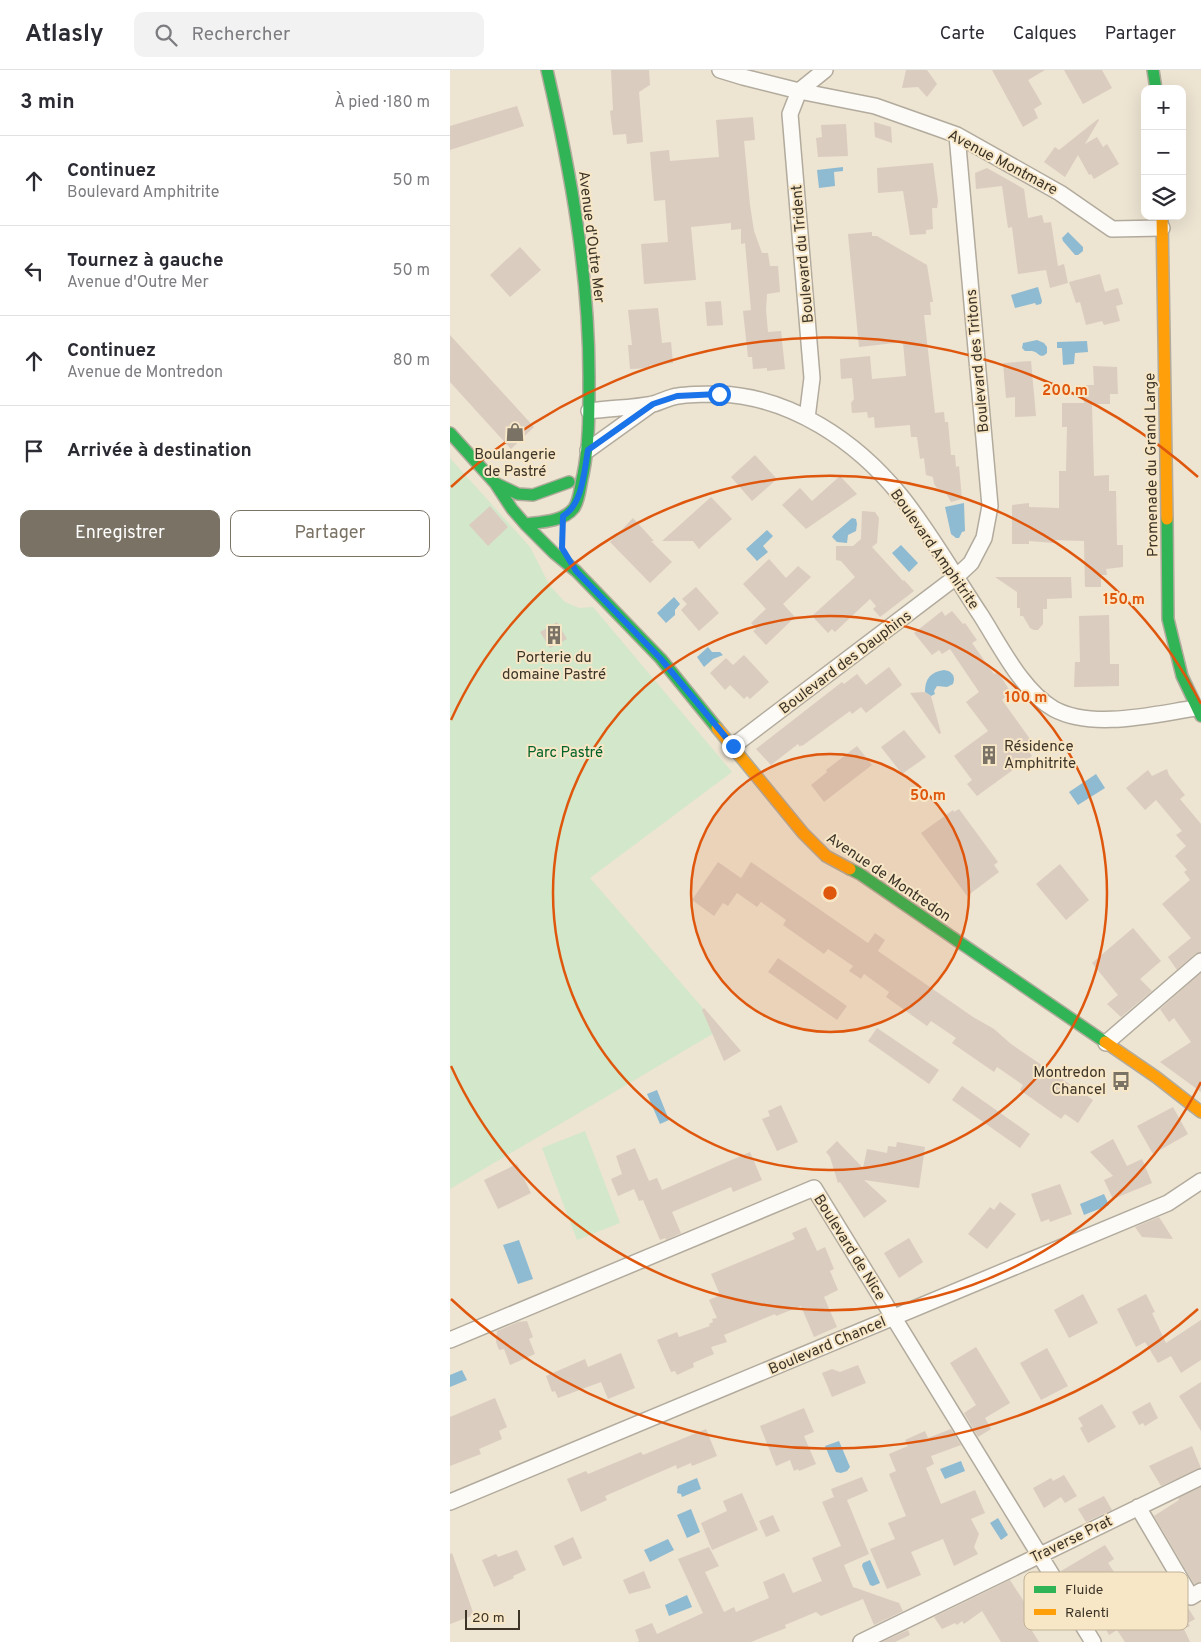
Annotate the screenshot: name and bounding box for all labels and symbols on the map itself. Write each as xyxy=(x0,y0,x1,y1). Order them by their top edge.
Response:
street label: Avenue Montmare xyxy=(944,126,1061,200)
street label: Avenue d'Outre Mer xyxy=(573,170,608,304)
street label: Boulevard du Trident xyxy=(788,184,819,324)
street label: Boulevard des Tritons xyxy=(963,288,994,433)
street label: Promenade du Grand Large xyxy=(1141,373,1164,557)
text: 200 m xyxy=(1042,382,1088,401)
route start xyxy=(708,383,731,406)
shop icon: Boulangerie de Pastré xyxy=(504,421,526,443)
place label: Boulangerie de Pastré xyxy=(474,446,556,482)
street label: Boulevard Amphitrite xyxy=(885,486,983,614)
text: 150 m xyxy=(1103,591,1145,610)
street label: Boulevard des Dauphins xyxy=(776,607,916,719)
building icon: Porterie du domaine Pastré xyxy=(543,624,565,646)
place label: Porterie du domaine Pastré xyxy=(502,649,606,685)
text: 100 m xyxy=(1005,689,1047,708)
route end xyxy=(722,735,745,758)
place label: Résidence Amphitrite xyxy=(1004,738,1076,774)
park label: Parc Pastré xyxy=(527,744,603,763)
building icon: Résidence Amphitrite xyxy=(978,744,1000,766)
text: 50 m xyxy=(910,787,946,806)
street label: Avenue de Montredon xyxy=(822,829,954,927)
centre of rings xyxy=(821,884,839,902)
place label: Montredon Chancel xyxy=(1033,1064,1106,1100)
bus stop icon: Montredon Chancel xyxy=(1110,1070,1132,1092)
street label: Boulevard de Nice xyxy=(808,1191,889,1304)
street label: Boulevard Chancel xyxy=(766,1313,889,1380)
street label: Traverse Prat xyxy=(1027,1512,1116,1568)
legend xyxy=(1024,1572,1188,1630)
text: Fluide xyxy=(1065,1582,1103,1599)
text: Ralenti xyxy=(1065,1605,1109,1622)
scale bar xyxy=(465,1607,520,1630)

